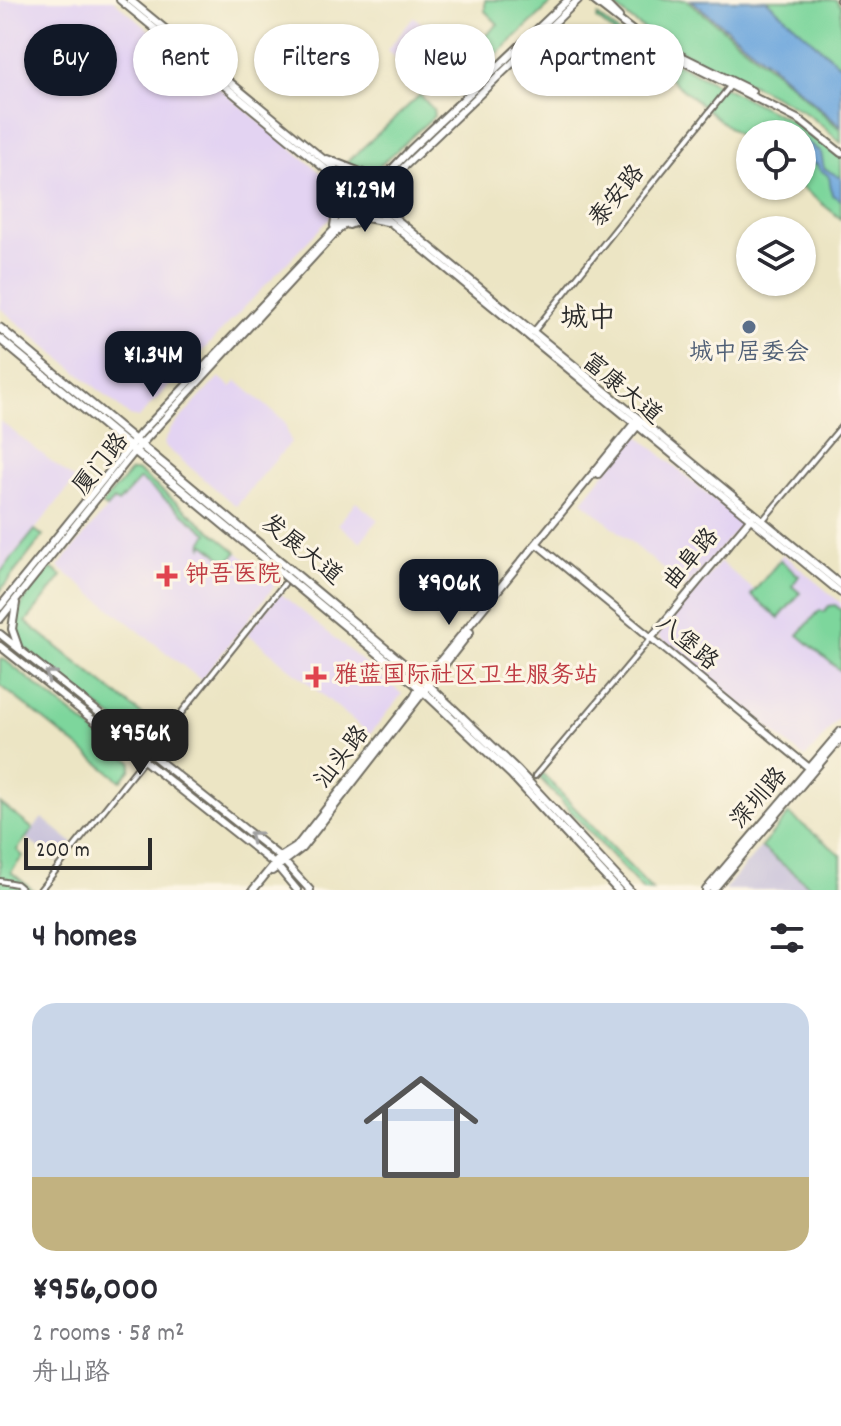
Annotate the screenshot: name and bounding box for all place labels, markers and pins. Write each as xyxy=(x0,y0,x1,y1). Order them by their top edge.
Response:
pin: ¥1.29M xyxy=(300,166,430,234)
marker: 城中居委会 xyxy=(740,318,758,336)
pin: ¥1.34M xyxy=(88,331,218,399)
place label: 城中居委会 xyxy=(689,337,809,371)
place label: 钟吾医院 xyxy=(185,559,281,593)
pin: ¥906K xyxy=(393,559,505,627)
marker: 钟吾医院 xyxy=(156,565,178,587)
place label: 雅蓝国际社区卫生服务站 xyxy=(334,660,598,694)
marker: 雅蓝国际社区卫生服务站 xyxy=(305,666,327,688)
pin: ¥956K xyxy=(84,709,196,777)

